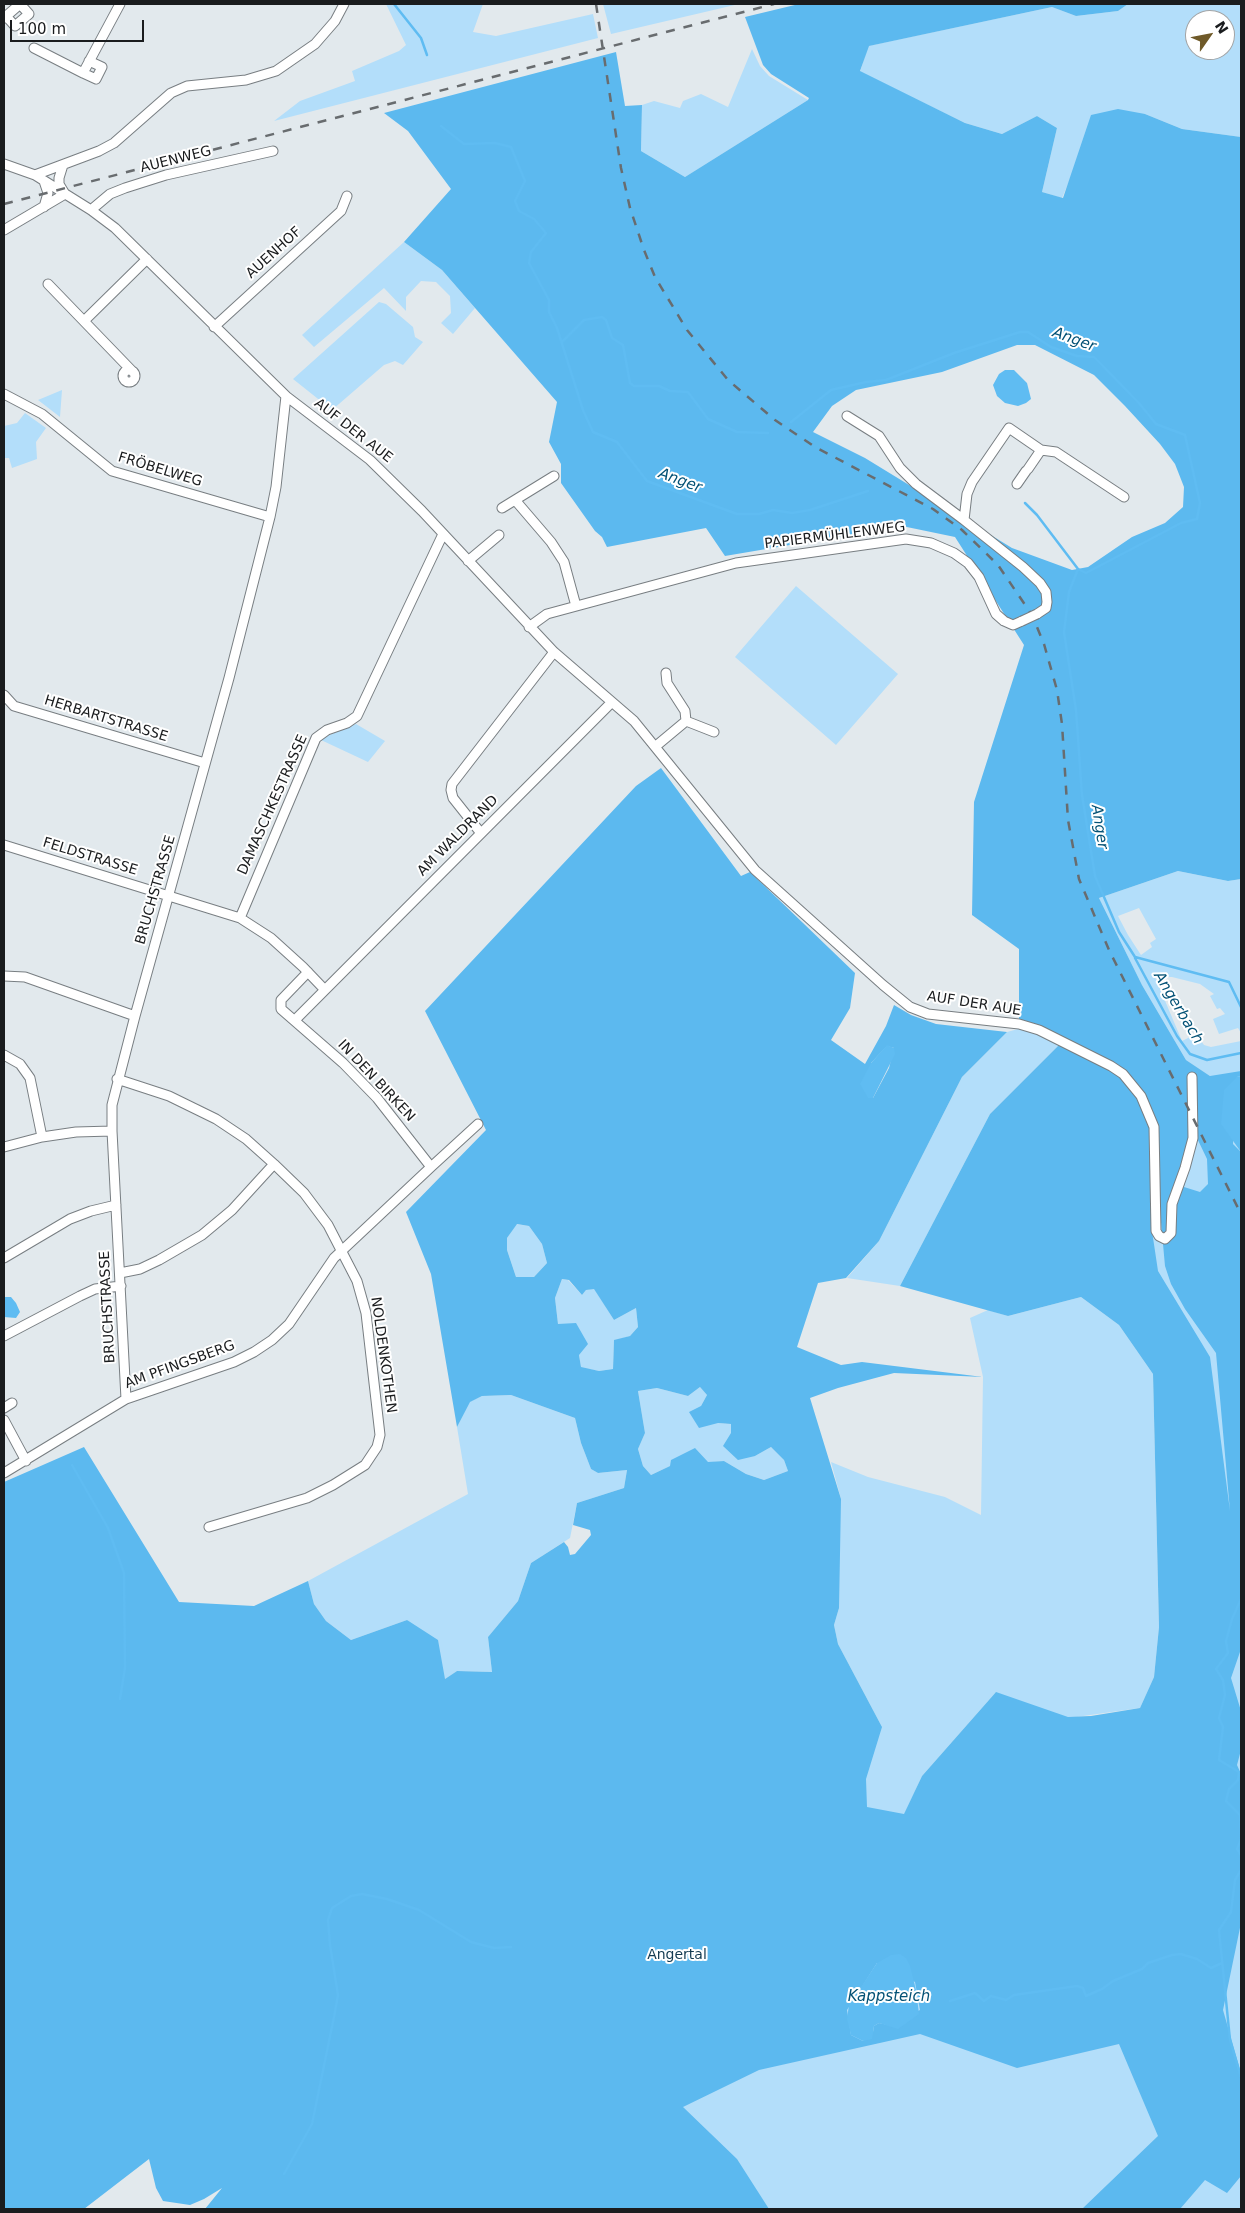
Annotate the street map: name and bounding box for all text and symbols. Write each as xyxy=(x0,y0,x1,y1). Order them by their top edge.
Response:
scale bar xyxy=(12,10,146,42)
north arrow xyxy=(1185,10,1235,60)
text: N xyxy=(1212,18,1232,37)
text: 100 m xyxy=(18,20,66,38)
street label: AUENWEG xyxy=(139,143,213,177)
street label: AUENHOF xyxy=(243,224,305,282)
water label: Anger xyxy=(1050,324,1098,356)
street label: AUF DER AUE xyxy=(310,395,396,467)
street label: FRÖBELWEG xyxy=(116,449,204,491)
water label: Anger xyxy=(656,465,704,497)
street label: PAPIERMÜHLENWEG xyxy=(764,519,906,553)
street label: HERBARTSTRASSE xyxy=(42,692,170,746)
street label: DAMASCHKESTRASSE xyxy=(234,732,312,878)
street label: AM WALDRAND xyxy=(414,792,502,880)
water label: Anger xyxy=(1087,804,1111,850)
street label: BRUCHSTRASSE xyxy=(132,834,180,946)
street label: FELDSTRASSE xyxy=(41,835,139,879)
water label: Angerbach xyxy=(1149,969,1207,1047)
street label: AUF DER AUE xyxy=(926,988,1022,1020)
street label: IN DEN BIRKEN xyxy=(334,1037,418,1125)
street label: BRUCHSTRASSE xyxy=(97,1250,119,1364)
street label: NOLDENKOTHEN xyxy=(367,1296,399,1414)
street label: AM PFINGSBERG xyxy=(123,1337,237,1393)
park label: Angertal xyxy=(647,1947,707,1963)
water label: Kappsteich xyxy=(848,1988,930,2006)

